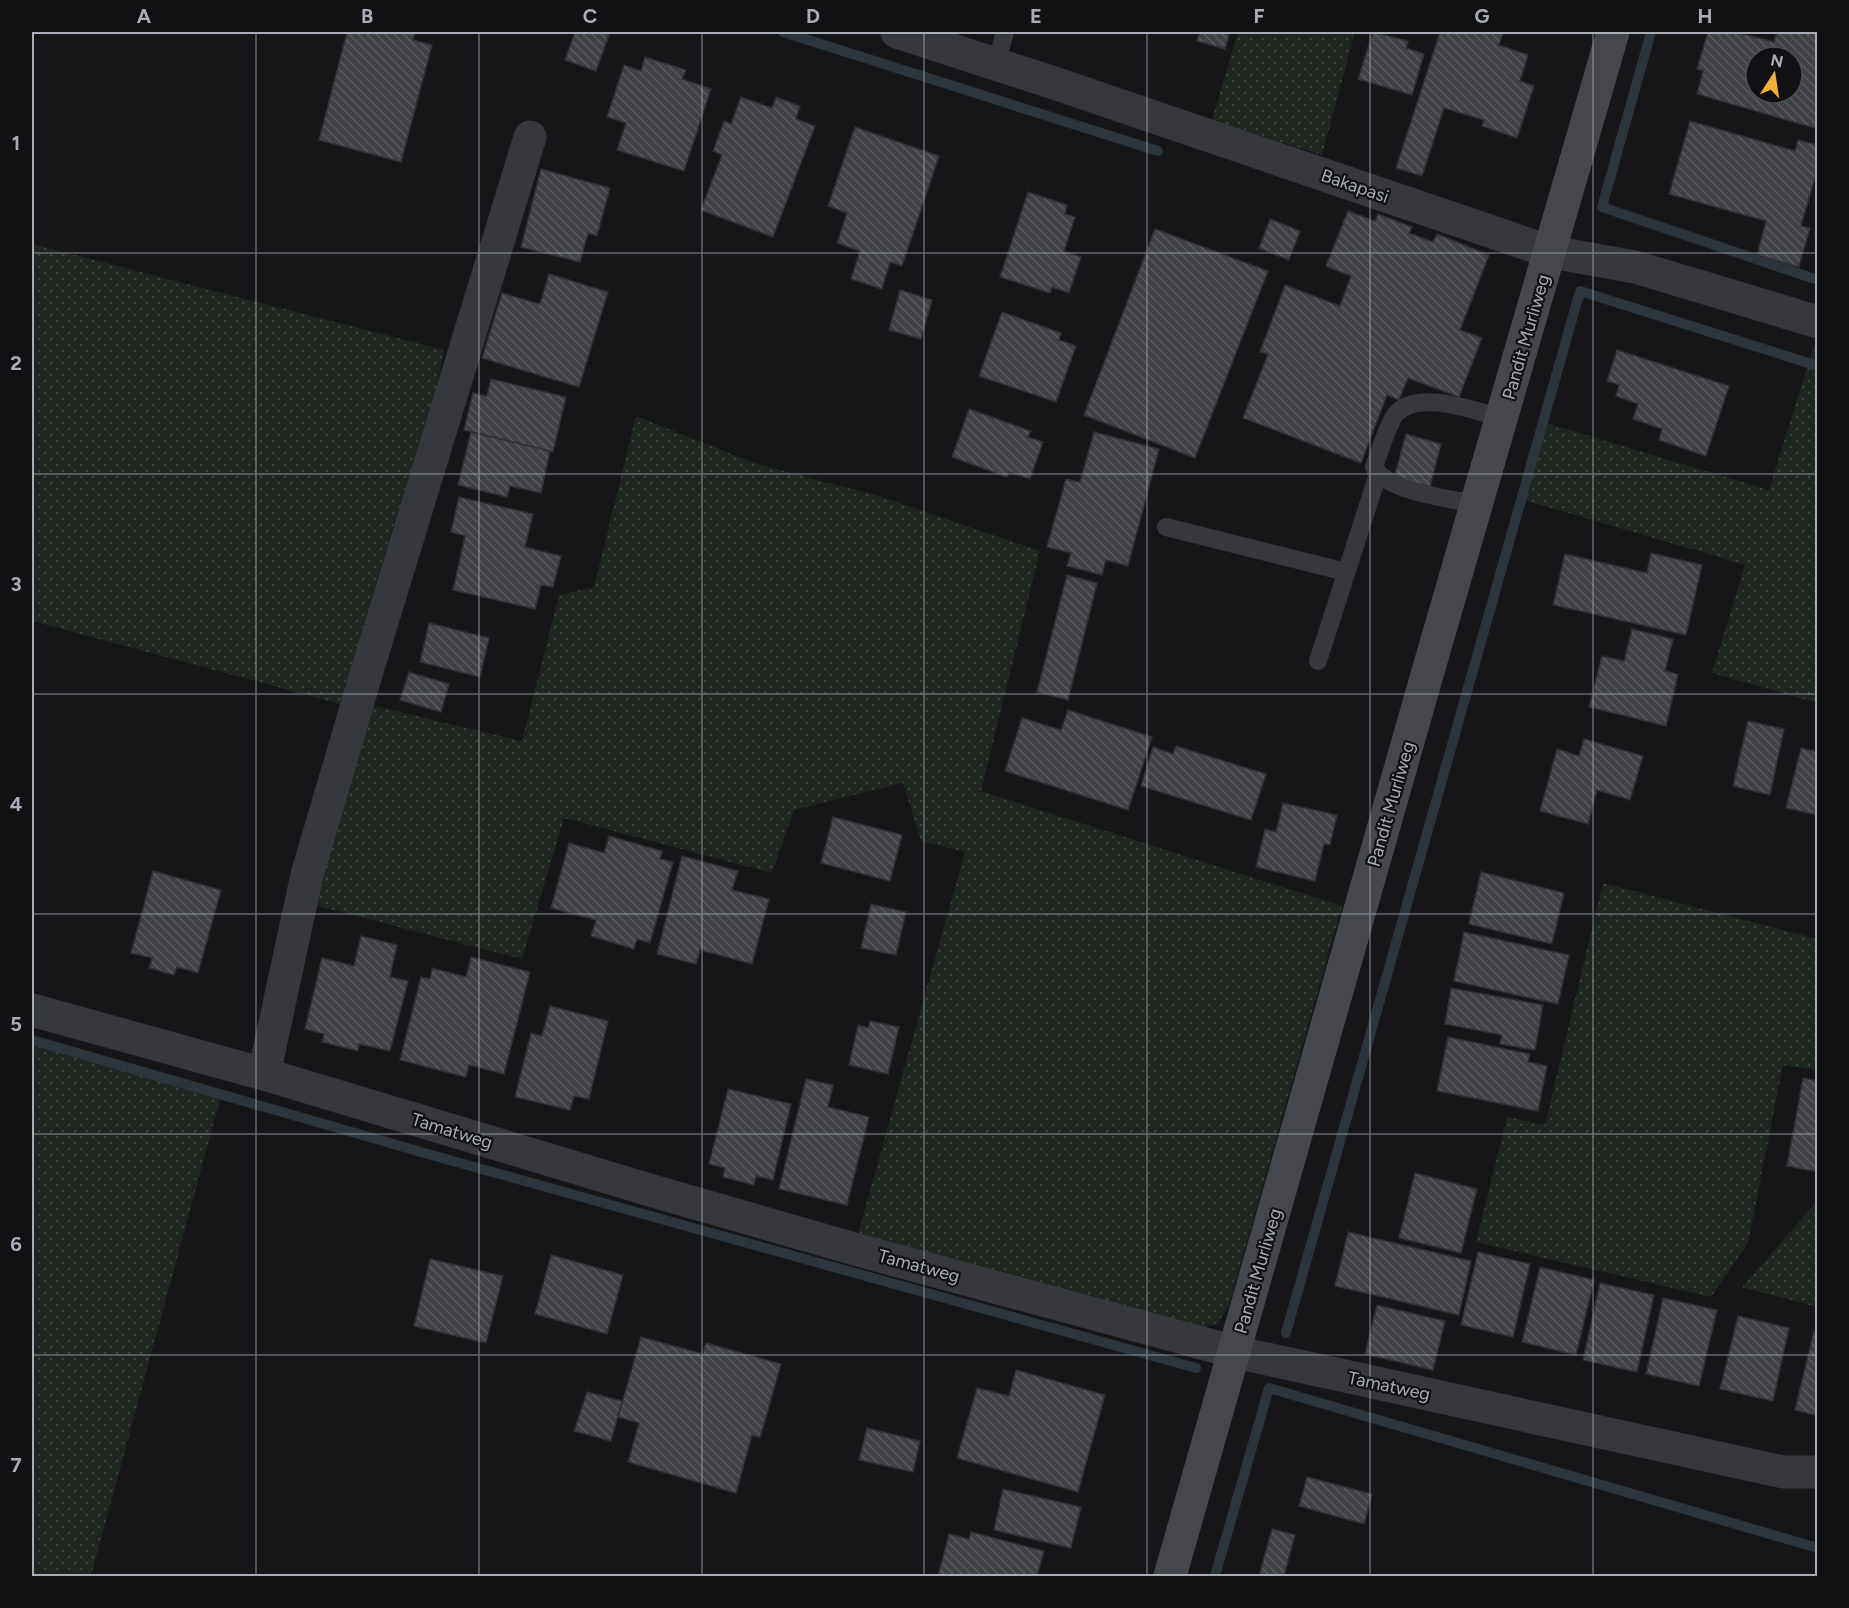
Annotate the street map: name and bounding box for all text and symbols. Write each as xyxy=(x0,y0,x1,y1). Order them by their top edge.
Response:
text: A xyxy=(137,4,152,28)
text: B xyxy=(361,4,373,28)
text: C xyxy=(583,4,597,28)
text: D xyxy=(806,4,820,28)
text: E xyxy=(1030,4,1042,28)
text: F xyxy=(1253,4,1265,28)
text: G xyxy=(1475,4,1490,28)
text: H xyxy=(1698,4,1713,28)
north arrow xyxy=(1744,45,1804,105)
text: N xyxy=(1769,50,1785,71)
text: 1 xyxy=(12,131,20,155)
street label: Bakapasi xyxy=(1318,164,1392,208)
street label: Pandit Murliweg xyxy=(1498,272,1554,402)
text: 2 xyxy=(10,351,22,375)
text: 3 xyxy=(10,572,22,596)
street label: Pandit Murliweg xyxy=(1363,739,1419,869)
text: 4 xyxy=(10,792,23,816)
text: 5 xyxy=(10,1012,22,1036)
street label: Tamatweg xyxy=(409,1108,495,1154)
street label: Pandit Murliweg xyxy=(1230,1206,1286,1336)
text: 6 xyxy=(10,1232,22,1256)
street label: Tamatweg xyxy=(876,1245,962,1287)
street label: Tamatweg xyxy=(1346,1367,1432,1405)
text: 7 xyxy=(10,1453,22,1477)

